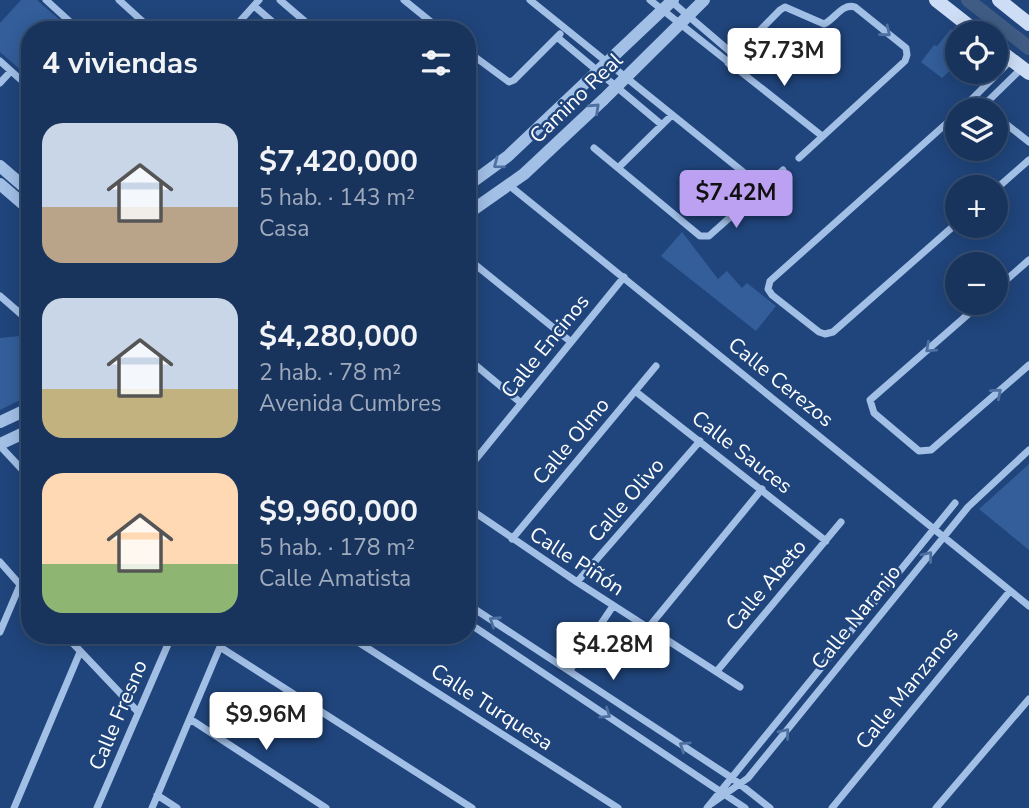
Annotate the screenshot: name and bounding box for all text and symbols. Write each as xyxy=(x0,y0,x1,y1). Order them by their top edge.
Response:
map controls xyxy=(945,21,1008,315)
button: locate xyxy=(945,21,1008,84)
one-way arrow xyxy=(877,24,890,36)
pin: $7.73M xyxy=(727,28,841,88)
text: $7.73M xyxy=(744,35,824,66)
text: 4 viviendas xyxy=(42,43,198,84)
icon: filters xyxy=(417,44,455,82)
street label: Camino Real xyxy=(523,46,629,149)
button: layers xyxy=(945,98,1008,161)
one-way arrow xyxy=(587,104,600,116)
text: $7,420,000 xyxy=(259,141,418,182)
icon: home xyxy=(98,151,182,235)
one-way arrow xyxy=(493,155,506,168)
pin: $7.42M xyxy=(679,170,793,230)
button: + xyxy=(945,175,1008,238)
text: $7.42M xyxy=(696,177,776,208)
text: 5 hab. · 143 m² xyxy=(259,182,415,213)
text: Casa xyxy=(259,213,310,244)
button: − xyxy=(945,252,1008,315)
street label: Calle Encinos xyxy=(494,288,596,404)
text: $4,280,000 xyxy=(259,316,418,357)
icon: home xyxy=(98,326,182,410)
street label: Calle Cerezos xyxy=(722,331,840,433)
one-way arrow xyxy=(925,340,938,352)
text: 2 hab. · 78 m² xyxy=(259,357,401,388)
text: Avenida Cumbres xyxy=(259,388,442,419)
one-way arrow xyxy=(989,389,1002,401)
street label: Calle Olmo xyxy=(526,391,616,491)
street label: Calle Sauces xyxy=(686,404,798,500)
street label: Calle Olivo xyxy=(582,452,670,548)
text: $9,960,000 xyxy=(259,491,418,532)
icon: home xyxy=(98,501,182,585)
street label: Calle Piñón xyxy=(524,520,630,602)
text: 5 hab. · 178 m² xyxy=(259,532,415,563)
street label: Calle Abeto xyxy=(719,533,813,637)
one-way arrow xyxy=(920,552,932,565)
street label: Calle Naranjo xyxy=(805,559,907,675)
text: Calle Amatista xyxy=(259,563,411,594)
one-way arrow xyxy=(489,617,502,629)
street label: Calle Manzanos xyxy=(849,621,965,755)
pin: $4.28M xyxy=(556,622,670,682)
text: $4.28M xyxy=(573,629,653,660)
street label: Calle Fresno xyxy=(82,656,154,774)
street label: Calle Turquesa xyxy=(425,657,559,757)
pin: $9.96M xyxy=(209,692,323,752)
text: $9.96M xyxy=(226,699,306,730)
one-way arrow xyxy=(598,706,611,718)
one-way arrow xyxy=(776,729,789,741)
one-way arrow xyxy=(679,742,692,754)

